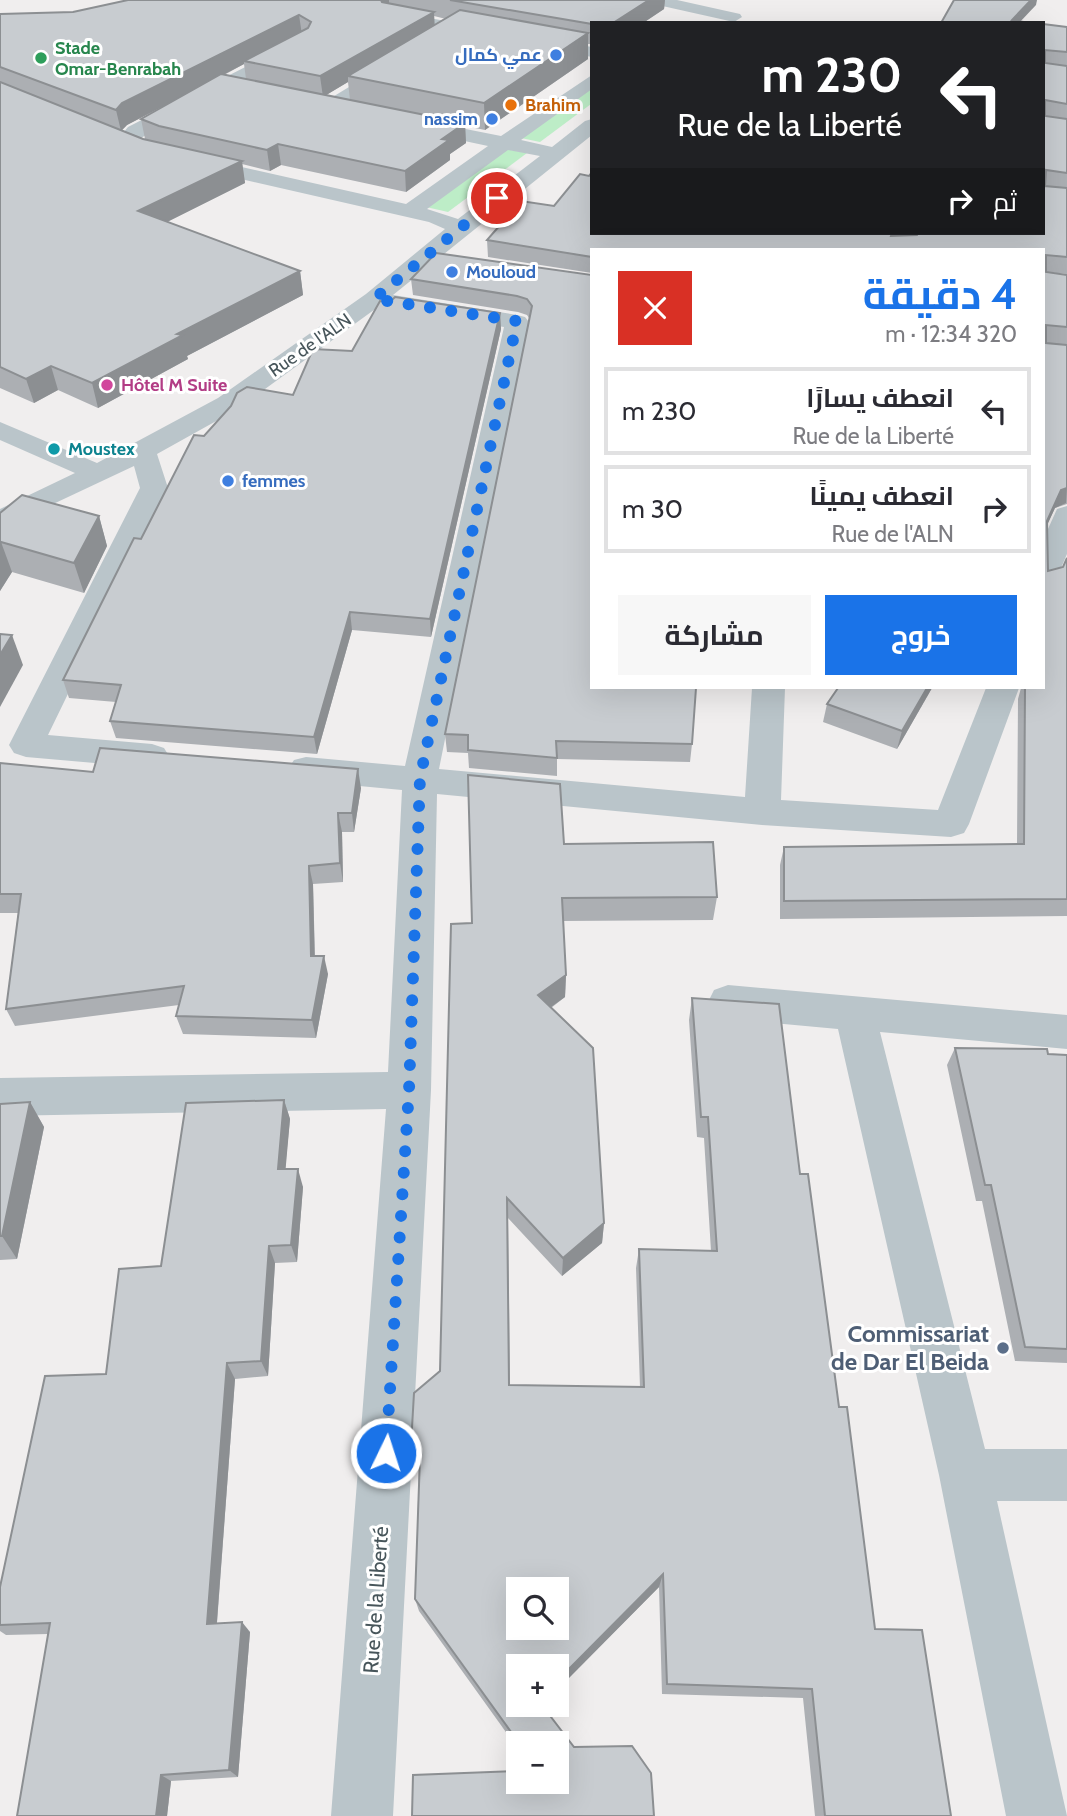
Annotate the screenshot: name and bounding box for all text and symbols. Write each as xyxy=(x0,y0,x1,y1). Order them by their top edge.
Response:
place label: Stade Omar-Benrabah xyxy=(55,37,181,80)
place label: عمي كمال xyxy=(455,44,542,70)
text: 230 m xyxy=(761,45,902,104)
marker: عمي كمال xyxy=(548,47,564,63)
icon: left xyxy=(926,49,1017,140)
marker: Stade Omar-Benrabah xyxy=(33,50,49,66)
place label: Brahim xyxy=(525,94,581,116)
marker: Brahim xyxy=(503,97,519,113)
text: Rue de la Liberté xyxy=(677,105,902,144)
place label: nassim xyxy=(424,108,478,130)
marker: nassim xyxy=(484,111,500,127)
pin xyxy=(467,168,527,228)
icon: arrive xyxy=(478,179,516,217)
icon: right xyxy=(941,182,979,220)
text: ثم xyxy=(993,186,1017,218)
place label: Mouloud xyxy=(466,261,536,283)
marker: Mouloud xyxy=(444,264,460,280)
text: 4 دقيقة xyxy=(863,268,1017,320)
button: close xyxy=(618,271,692,345)
street label: Rue de l'ALN xyxy=(264,309,356,381)
text: 320 m · 12:34 xyxy=(885,320,1017,348)
place label: Hôtel M Suite xyxy=(121,374,227,396)
marker: Hôtel M Suite xyxy=(99,377,115,393)
text: انعطف يسارًا xyxy=(806,382,954,414)
icon: left xyxy=(975,392,1013,430)
text: 230 m xyxy=(622,395,697,427)
text: Rue de la Liberté xyxy=(792,422,954,450)
place label: Moustex xyxy=(68,438,135,460)
marker: Moustex xyxy=(46,441,62,457)
place label: femmes xyxy=(242,470,306,492)
marker: femmes xyxy=(220,473,236,489)
text: انعطف يمينًا xyxy=(810,480,954,512)
icon: right xyxy=(975,490,1013,528)
text: 30 m xyxy=(622,493,683,525)
text: Rue de l'ALN xyxy=(832,520,954,548)
button: مشاركة xyxy=(618,595,811,675)
button: خروج xyxy=(825,595,1017,675)
place label: Commissariat de Dar El Beida xyxy=(831,1319,989,1376)
marker: Commissariat de Dar El Beida xyxy=(995,1340,1011,1356)
position arrow xyxy=(349,1416,423,1490)
street label: Rue de la Liberté xyxy=(358,1525,393,1674)
map controls xyxy=(506,1577,569,1794)
button: search xyxy=(506,1577,569,1640)
button: + xyxy=(506,1654,569,1717)
button: − xyxy=(506,1731,569,1794)

